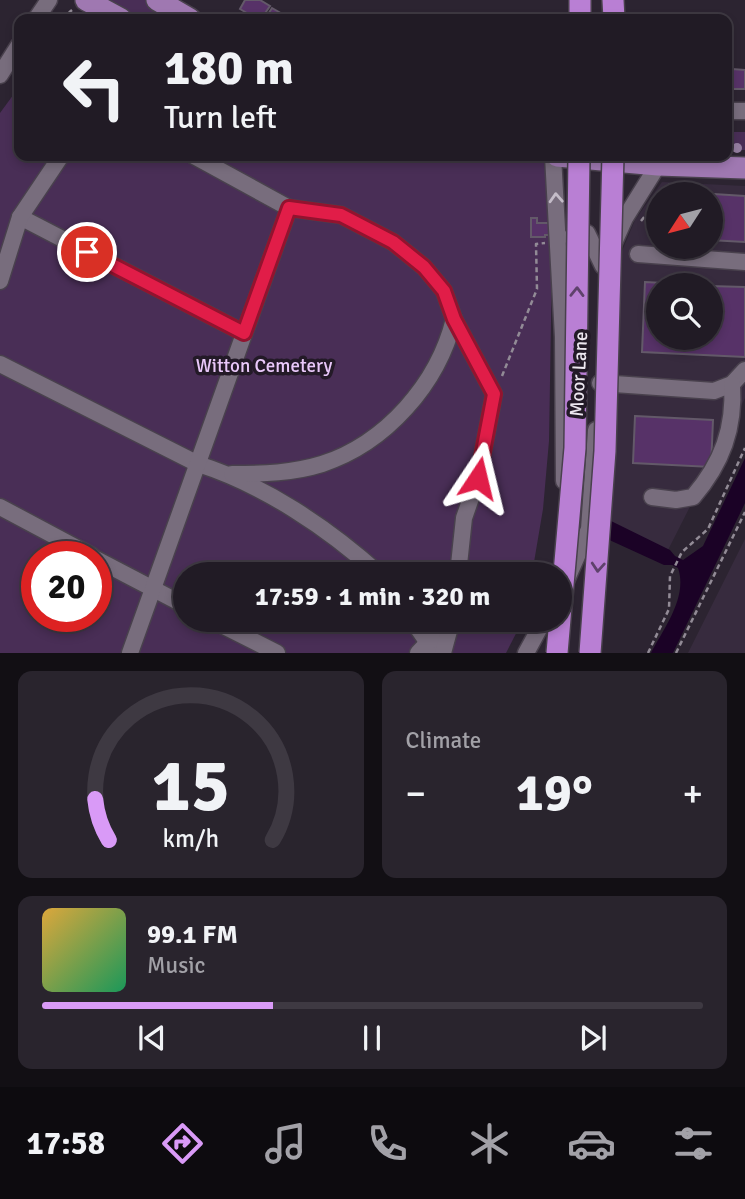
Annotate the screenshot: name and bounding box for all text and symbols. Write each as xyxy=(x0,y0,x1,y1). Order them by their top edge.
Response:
text: 180 m xyxy=(164,38,294,98)
icon: left xyxy=(49,42,140,133)
text: Turn left xyxy=(164,98,277,137)
north arrow xyxy=(646,182,723,259)
map controls xyxy=(646,182,723,350)
one-way arrow xyxy=(549,192,564,203)
pin xyxy=(57,222,117,282)
icon: arrive xyxy=(68,233,106,271)
button: search xyxy=(646,273,723,350)
one-way arrow xyxy=(570,286,585,297)
street label: Moor Lane xyxy=(565,331,593,417)
park label: Witton Cemetery xyxy=(196,354,332,378)
position arrow xyxy=(441,441,515,515)
speed limit sign: 20 xyxy=(21,541,112,632)
one-way arrow xyxy=(590,561,605,572)
text: 17:59 · 1 min · 320 m xyxy=(255,581,490,613)
text: Climate xyxy=(406,726,481,755)
text: 15 xyxy=(151,743,230,832)
text: 19° xyxy=(516,761,593,825)
text: − xyxy=(406,770,426,817)
text: + xyxy=(682,770,703,817)
text: km/h xyxy=(162,823,219,854)
text: 99.1 FM xyxy=(147,919,238,951)
text: Music xyxy=(147,951,205,980)
icon: previous xyxy=(133,1019,171,1057)
icon: pause xyxy=(353,1019,391,1057)
icon: next xyxy=(574,1019,612,1057)
icon: directions xyxy=(158,1119,207,1168)
icon: music xyxy=(261,1119,310,1168)
icon: phone xyxy=(363,1119,412,1168)
icon: climate xyxy=(465,1119,514,1168)
icon: car xyxy=(567,1119,616,1168)
icon: filters xyxy=(669,1119,718,1168)
text: 17:58 xyxy=(27,1124,105,1163)

